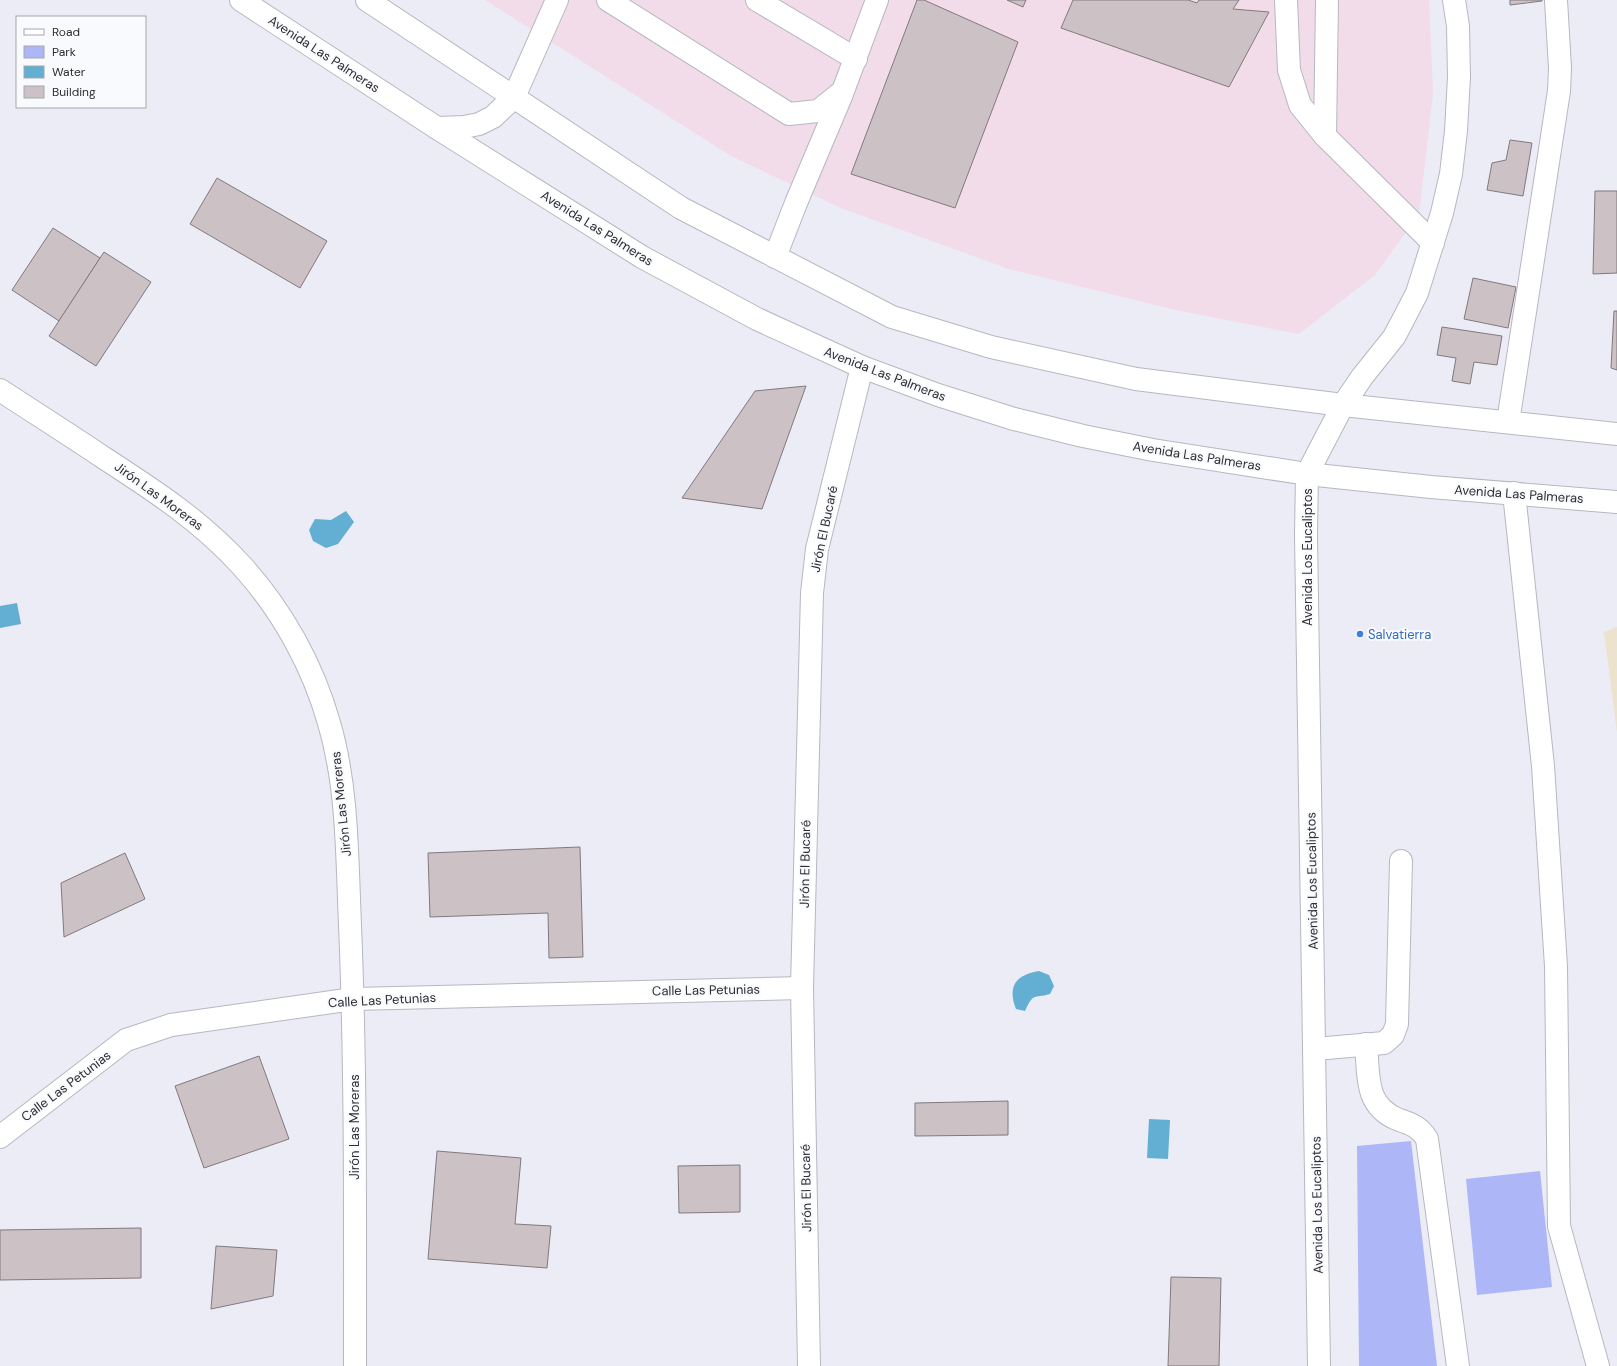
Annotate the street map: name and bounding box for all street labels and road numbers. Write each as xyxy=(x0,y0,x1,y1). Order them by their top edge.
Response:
street label: Avenida Las Palmeras xyxy=(265,12,383,96)
street label: Avenida Las Palmeras xyxy=(538,186,656,270)
street label: Avenida Las Palmeras xyxy=(821,343,949,405)
street label: Avenida Las Palmeras xyxy=(1132,437,1262,475)
street label: Jirón Las Moreras xyxy=(111,458,207,534)
street label: Avenida Las Palmeras xyxy=(1454,481,1584,507)
street label: Jirón El Bucaré xyxy=(807,484,841,574)
street label: Avenida Los Eucaliptos xyxy=(1299,488,1316,626)
street label: Jirón Las Moreras xyxy=(327,751,355,857)
street label: Avenida Los Eucaliptos xyxy=(1302,812,1322,950)
street label: Jirón El Bucaré xyxy=(796,820,814,908)
street label: Calle Las Petunias xyxy=(652,981,760,999)
street label: Calle Las Petunias xyxy=(328,989,436,1011)
street label: Calle Las Petunias xyxy=(18,1047,114,1125)
street label: Jirón Las Moreras xyxy=(346,1074,363,1180)
street label: Avenida Los Eucaliptos xyxy=(1307,1136,1327,1274)
street label: Jirón El Bucaré xyxy=(797,1144,815,1232)

